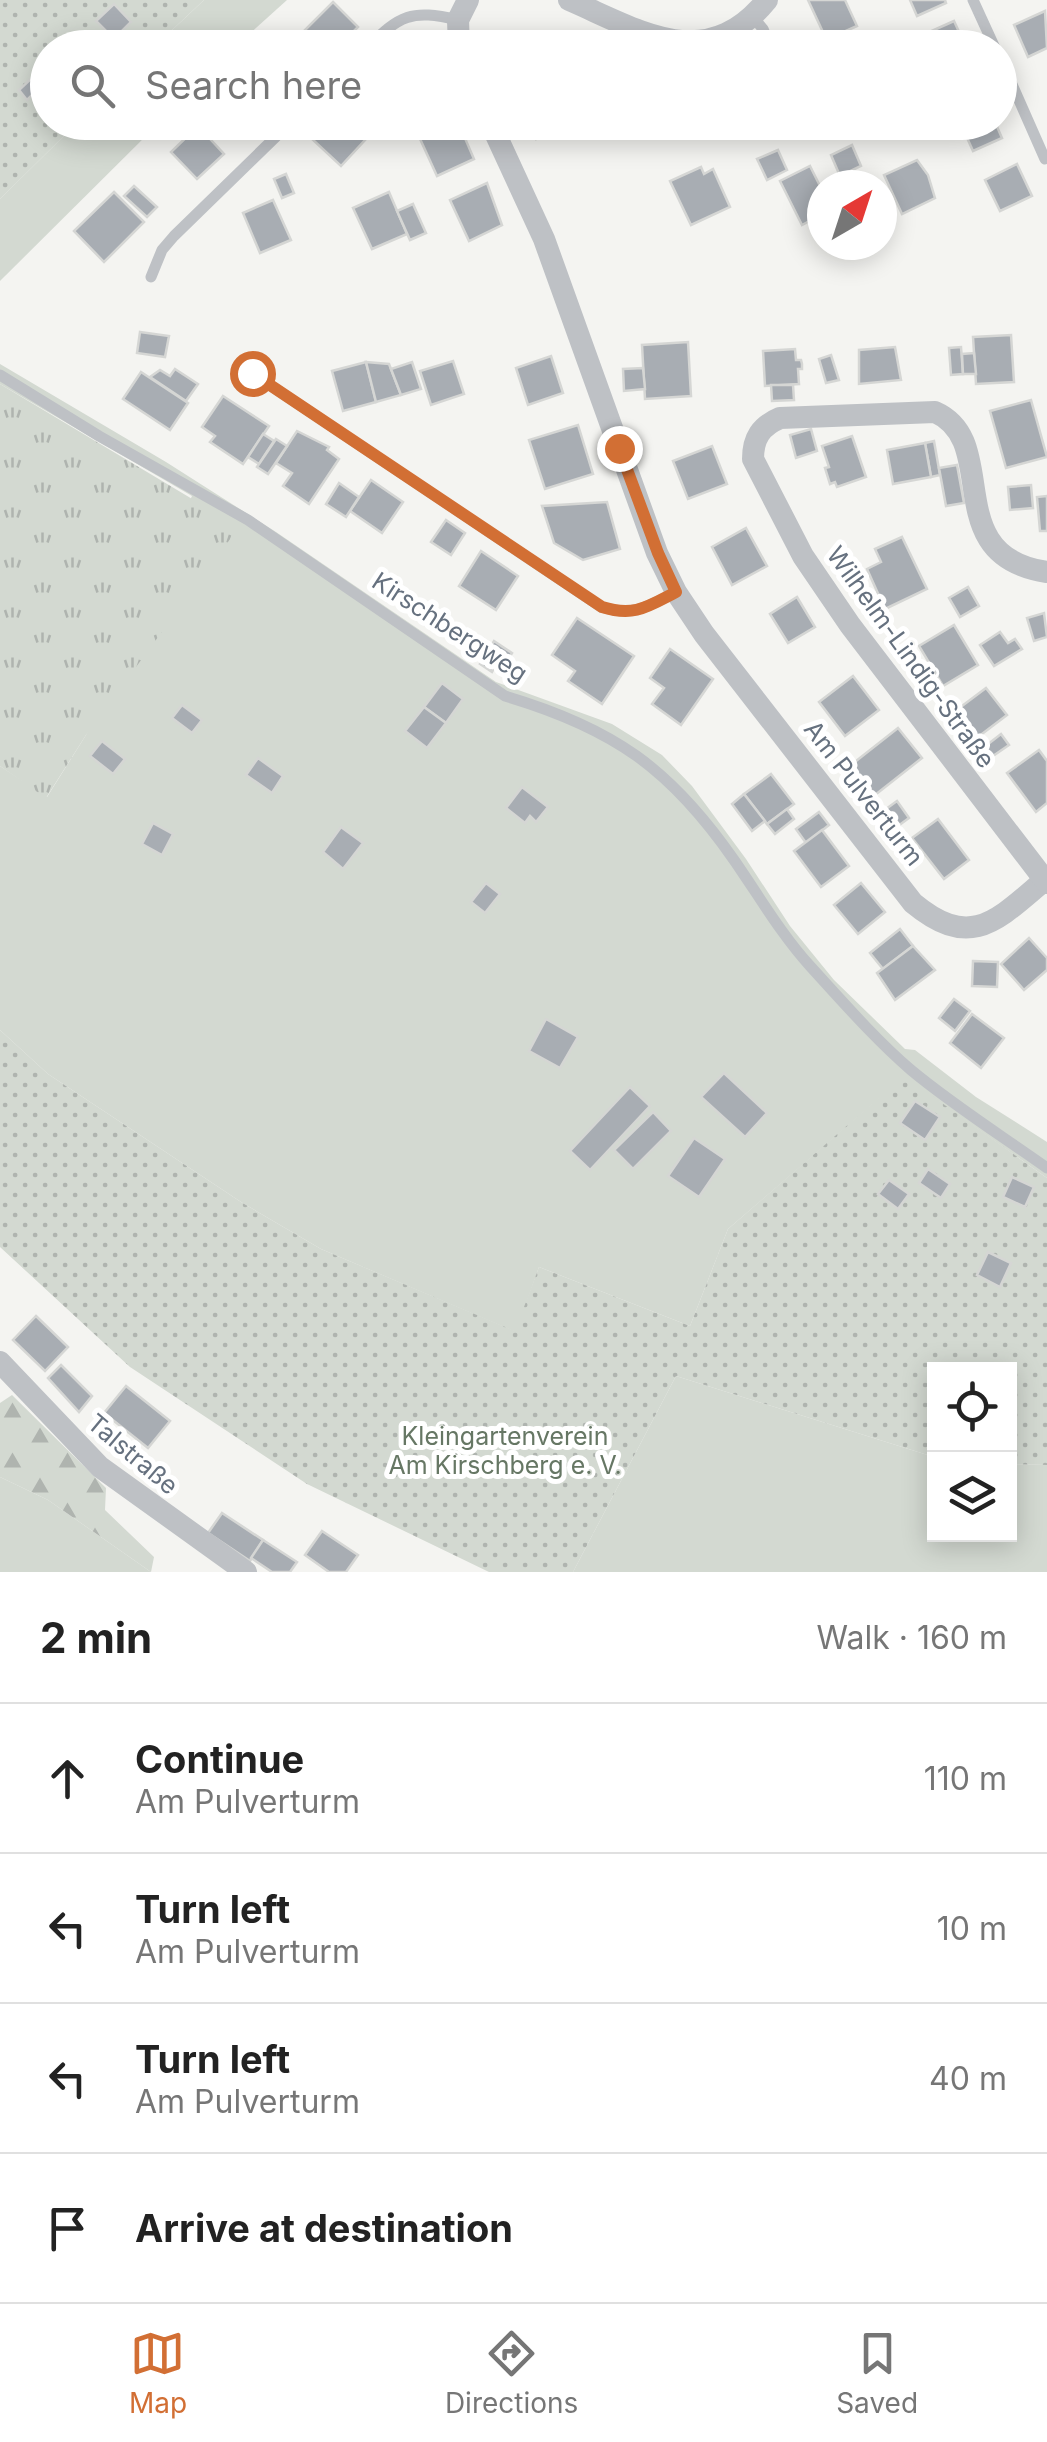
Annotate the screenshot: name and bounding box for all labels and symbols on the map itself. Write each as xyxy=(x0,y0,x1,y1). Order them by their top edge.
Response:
north arrow xyxy=(807,170,897,260)
route start xyxy=(230,351,276,397)
route end xyxy=(597,426,643,472)
street label: Wilhelm-Lindig-Straße xyxy=(821,540,1001,774)
street label: Kirschbergweg xyxy=(367,566,533,688)
street label: Am Pulverturm xyxy=(798,715,930,871)
street label: Talstraße xyxy=(82,1407,184,1501)
park label: Kleingartenverein Am Kirschberg e. V. xyxy=(388,1421,622,1480)

